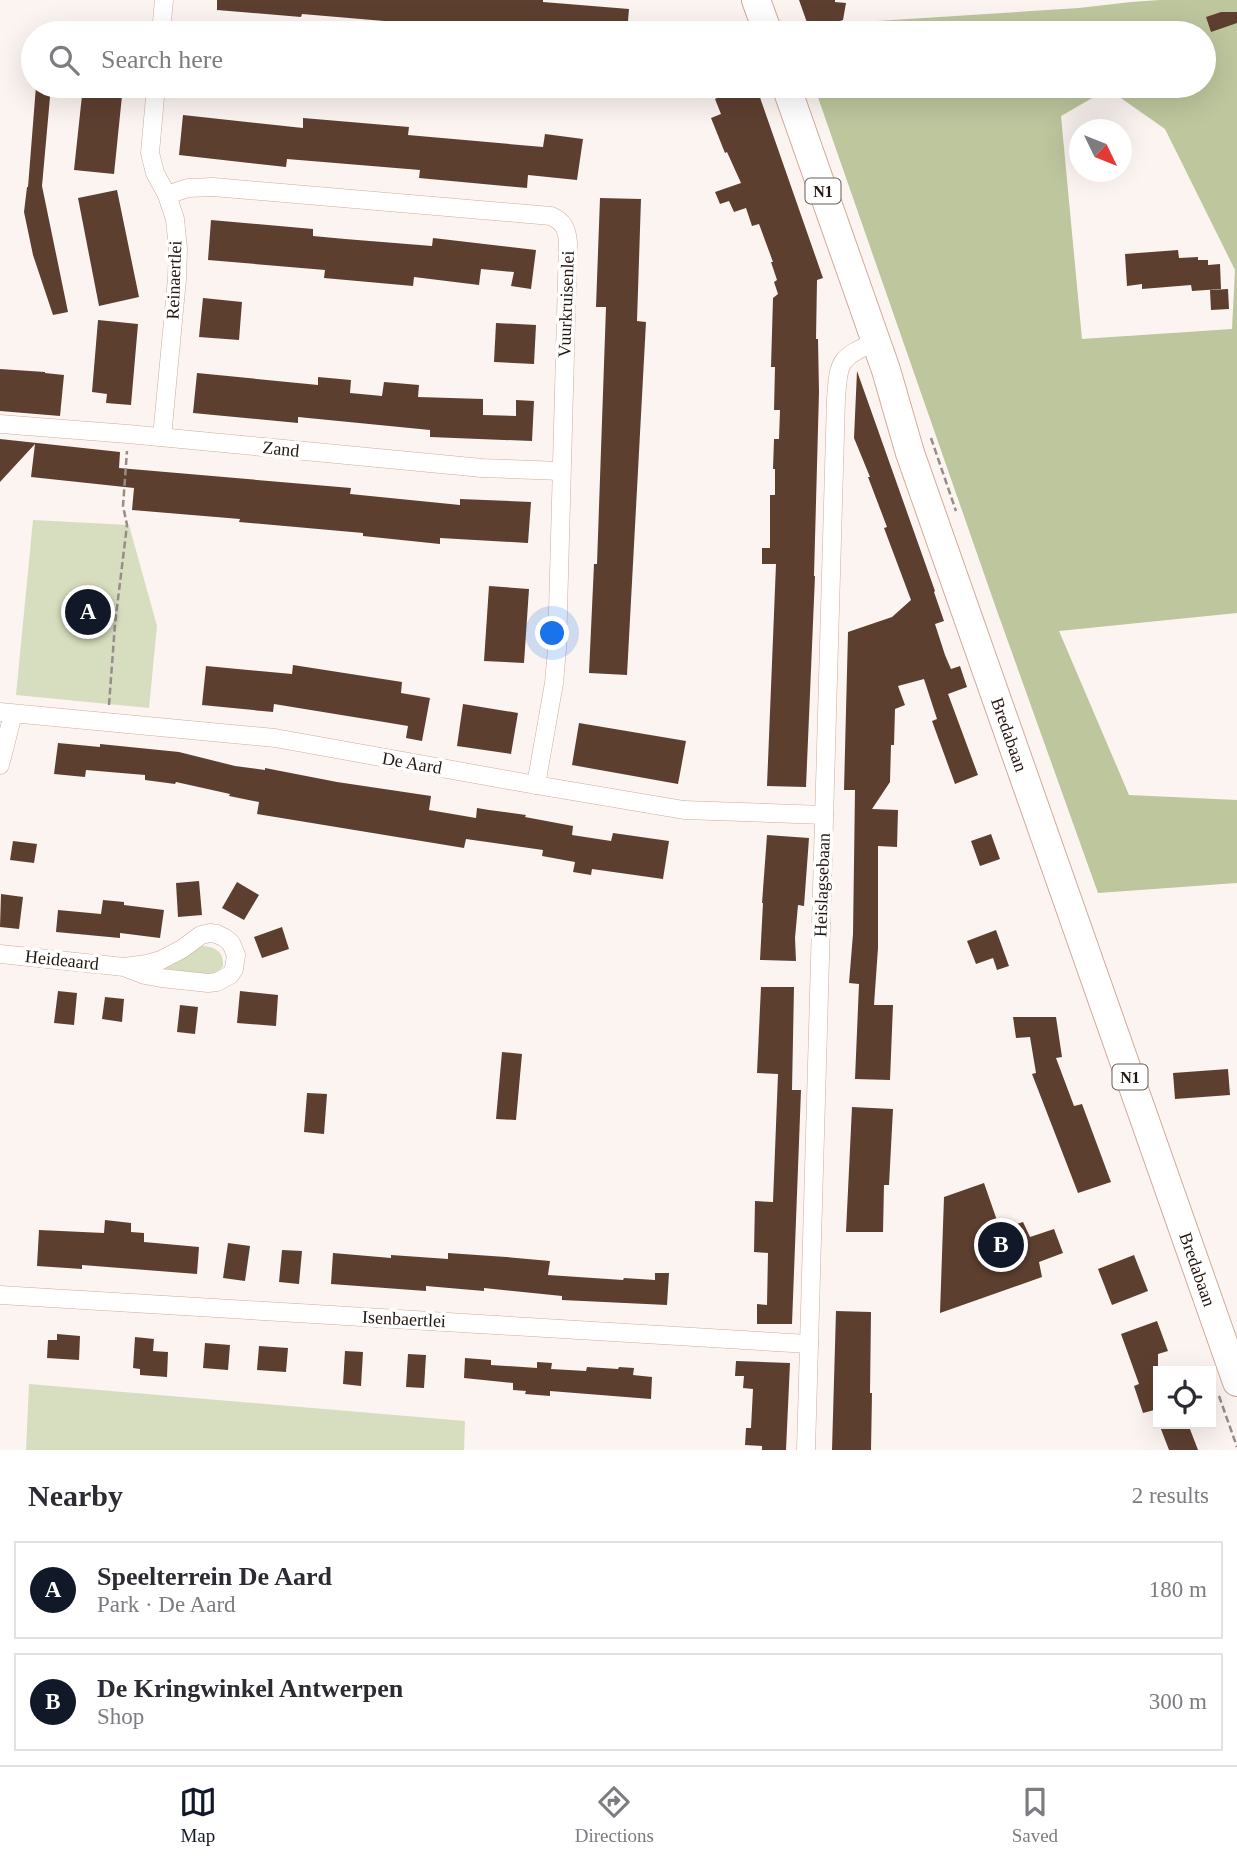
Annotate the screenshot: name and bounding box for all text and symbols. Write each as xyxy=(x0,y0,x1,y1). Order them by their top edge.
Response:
search box xyxy=(21,21,1216,98)
icon: search xyxy=(45,41,83,79)
text: Search here xyxy=(101,45,223,74)
north arrow xyxy=(1069,119,1132,182)
road number: N1 xyxy=(806,178,840,204)
street label: Reinaertlei xyxy=(163,240,185,320)
street label: Vuurkruisenlei xyxy=(554,250,578,358)
street label: Zand xyxy=(262,437,300,461)
pin: A xyxy=(65,586,111,638)
your location xyxy=(535,616,569,650)
street label: Bredabaan xyxy=(987,695,1031,774)
street label: De Aard xyxy=(380,748,444,778)
street label: Heislagsebaan xyxy=(810,833,834,937)
street label: Heideaard xyxy=(24,946,100,974)
road number: N1 xyxy=(1112,1064,1148,1090)
pin: B xyxy=(978,1219,1024,1271)
street label: Bredabaan xyxy=(1175,1230,1220,1309)
street label: Isenbaertlei xyxy=(362,1307,446,1331)
map controls xyxy=(1153,1366,1216,1429)
button: locate xyxy=(1153,1366,1216,1429)
text: Nearby xyxy=(28,1479,123,1512)
text: 2 results xyxy=(1132,1483,1209,1508)
text: Speelterrein De Aard xyxy=(97,1562,332,1591)
text: A xyxy=(45,1577,61,1602)
text: 180 m xyxy=(1149,1577,1207,1602)
text: Park · De Aard xyxy=(97,1592,236,1617)
text: De Kringwinkel Antwerpen xyxy=(97,1674,403,1703)
text: B xyxy=(45,1689,61,1714)
text: 300 m xyxy=(1149,1689,1207,1714)
text: Shop xyxy=(97,1704,144,1729)
tab: Map xyxy=(179,1783,217,1847)
tab: Directions xyxy=(575,1783,654,1847)
tab: Saved xyxy=(1012,1783,1058,1847)

